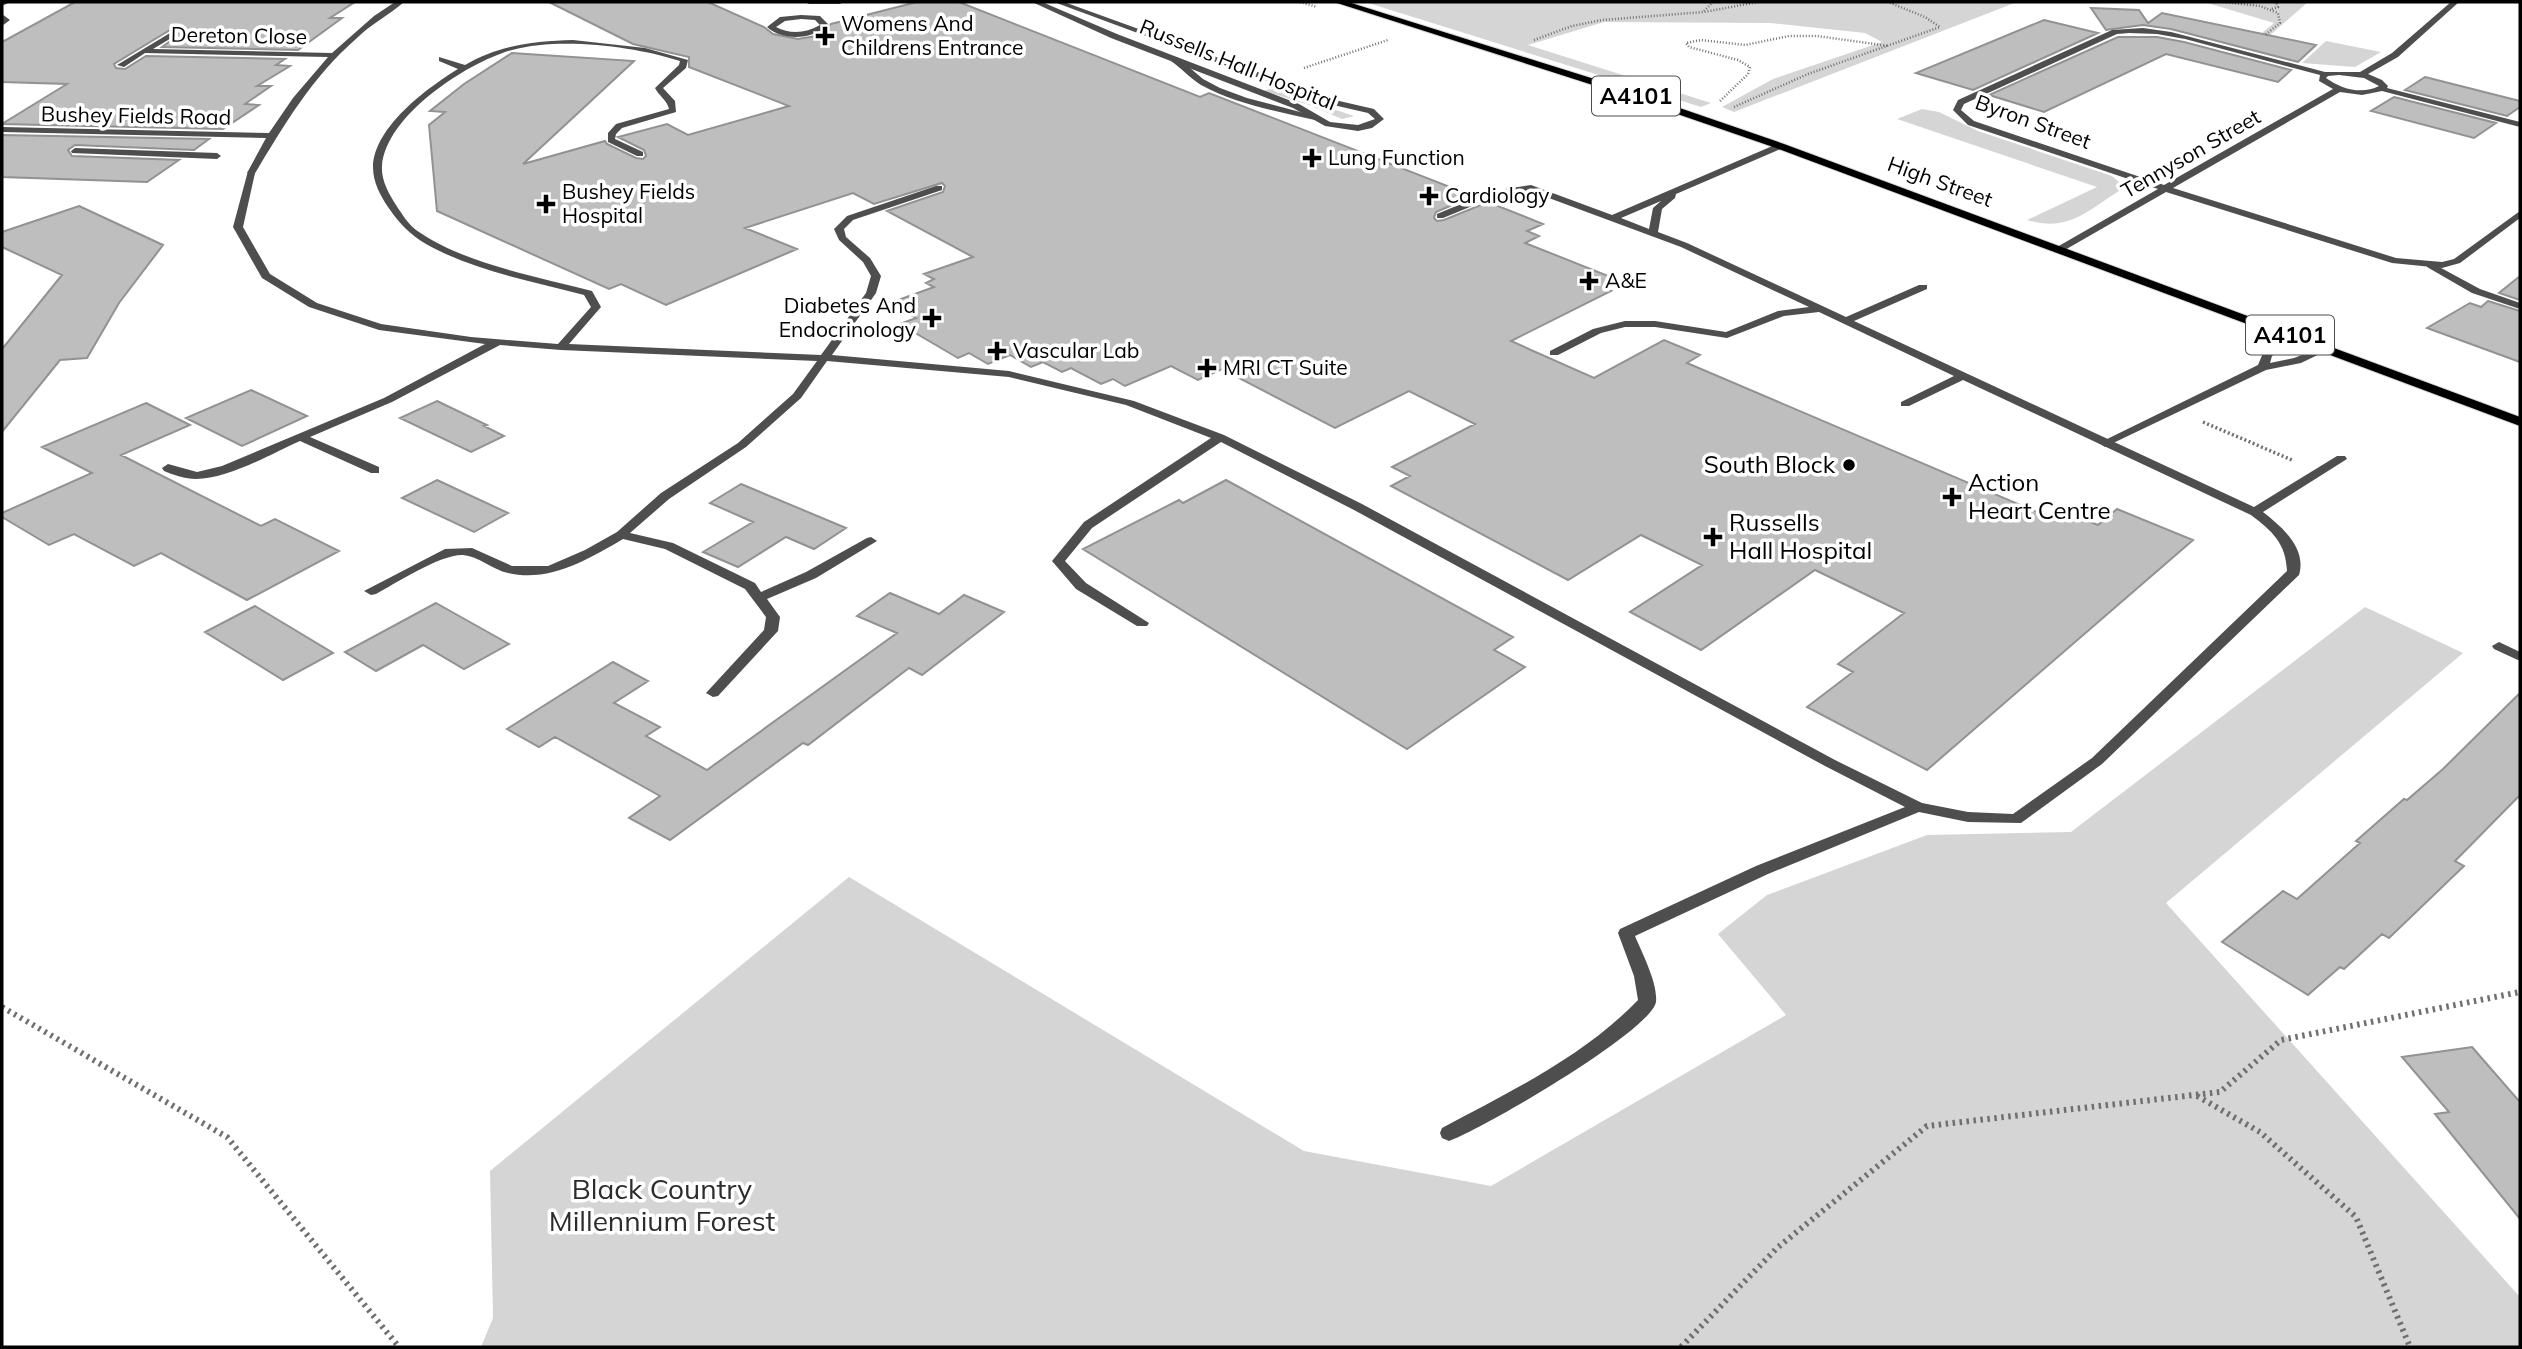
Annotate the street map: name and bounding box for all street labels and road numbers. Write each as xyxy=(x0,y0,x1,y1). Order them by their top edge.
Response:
street label: Russells Hall Hospital xyxy=(1136,13,1341,115)
street label: Dereton Close xyxy=(171,21,307,49)
road number: A4101 xyxy=(1592,76,1680,116)
street label: Byron Street xyxy=(1972,88,2095,154)
street label: Bushey Fields Road xyxy=(41,100,231,130)
street label: Tennyson Street xyxy=(2116,103,2265,203)
street label: High Street xyxy=(1884,150,1996,212)
road number: A4101 xyxy=(2246,316,2334,354)

